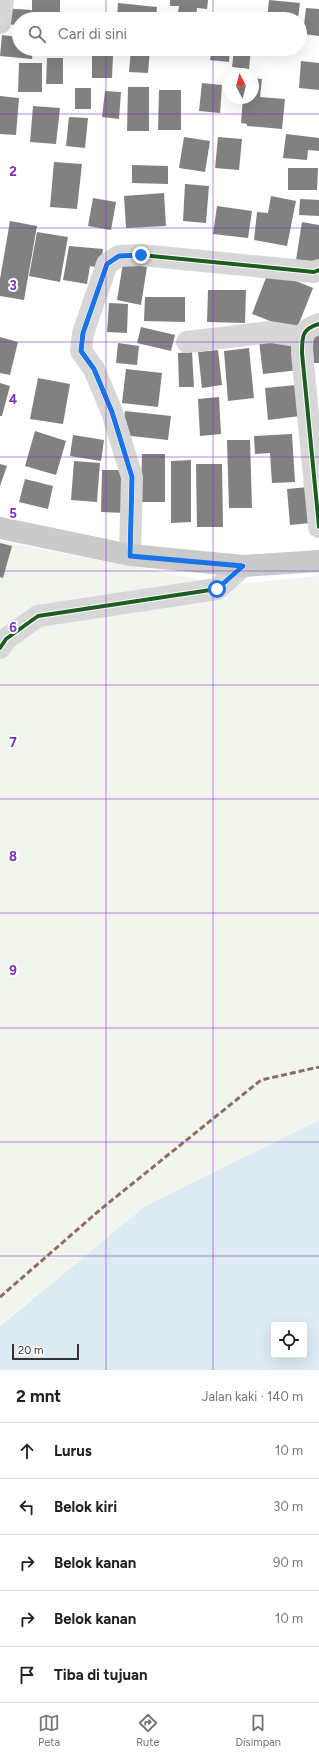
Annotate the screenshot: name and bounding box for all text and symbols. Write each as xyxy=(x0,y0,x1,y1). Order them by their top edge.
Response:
search box xyxy=(12,12,307,56)
icon: search xyxy=(26,23,48,45)
text: Cari di sini xyxy=(58,25,127,43)
north arrow xyxy=(223,68,259,104)
text: 2 xyxy=(9,164,17,179)
route end xyxy=(132,246,150,264)
text: 3 xyxy=(9,278,17,293)
text: 4 xyxy=(9,392,17,407)
text: 5 xyxy=(9,506,17,521)
route start xyxy=(208,580,226,598)
text: 6 xyxy=(9,620,17,635)
text: 7 xyxy=(9,735,17,750)
text: 8 xyxy=(9,849,17,864)
text: 9 xyxy=(9,963,17,978)
map controls xyxy=(271,1322,307,1358)
button: locate xyxy=(271,1322,307,1358)
scale bar xyxy=(12,1342,79,1361)
text: 20 m xyxy=(18,1344,43,1357)
text: 2 mnt xyxy=(16,1386,61,1406)
text: Jalan kaki · 140 m xyxy=(202,1389,303,1404)
icon: ahead xyxy=(16,1440,38,1462)
text: Lurus xyxy=(54,1442,92,1460)
text: 10 m xyxy=(275,1443,303,1458)
icon: left xyxy=(16,1496,38,1518)
text: Belok kiri xyxy=(54,1498,117,1516)
text: 30 m xyxy=(273,1499,303,1514)
icon: right xyxy=(16,1552,38,1574)
text: Belok kanan xyxy=(54,1554,136,1572)
text: 90 m xyxy=(273,1555,303,1570)
icon: right xyxy=(16,1608,38,1630)
text: Belok kanan xyxy=(54,1610,136,1628)
text: 10 m xyxy=(275,1611,303,1626)
icon: arrive xyxy=(16,1664,38,1686)
text: Tiba di tujuan xyxy=(54,1666,148,1684)
tab: Peta xyxy=(38,1712,60,1749)
tab: Rute xyxy=(136,1712,159,1749)
tab: Disimpan xyxy=(236,1712,281,1749)

